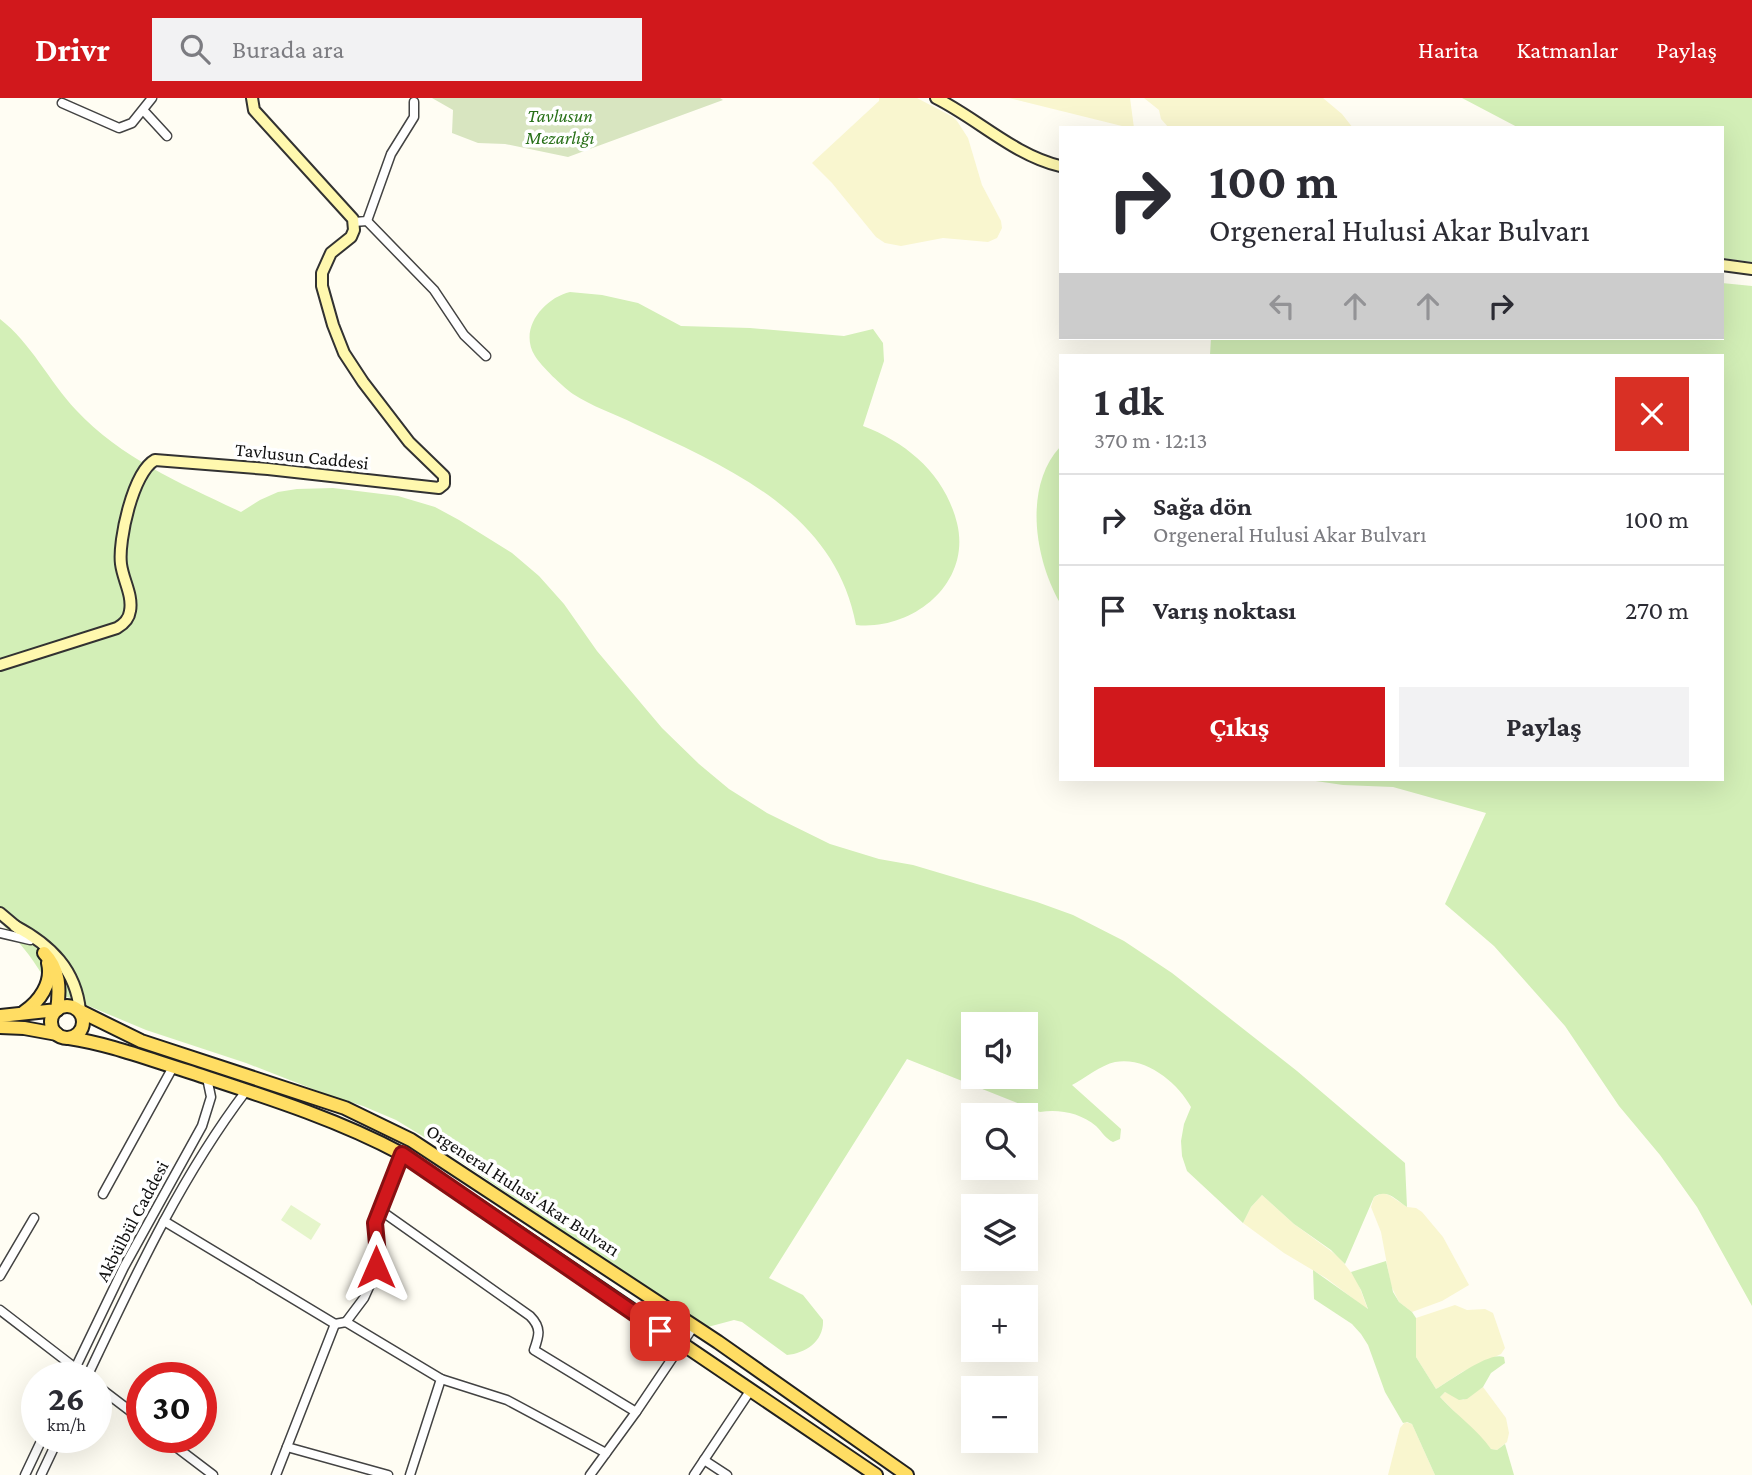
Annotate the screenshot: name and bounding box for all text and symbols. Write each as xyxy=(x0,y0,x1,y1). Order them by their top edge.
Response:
search box xyxy=(152,18,642,81)
icon: search xyxy=(176,30,214,68)
text: Drivr xyxy=(35,31,110,68)
text: Burada ara xyxy=(232,35,344,64)
text: Harita xyxy=(1418,36,1479,63)
text: Katmanlar xyxy=(1517,36,1618,63)
text: Paylaş xyxy=(1656,36,1717,63)
park label: Tavlusun Mezarlığı xyxy=(524,105,595,148)
icon: right xyxy=(1094,154,1185,245)
text: 100 m xyxy=(1209,154,1338,209)
text: Orgeneral Hulusi Akar Bulvarı xyxy=(1209,212,1590,248)
icon: left xyxy=(1263,287,1301,325)
icon: ahead xyxy=(1336,287,1374,325)
icon: ahead xyxy=(1409,287,1447,325)
icon: right xyxy=(1482,287,1520,325)
text: 1 dk xyxy=(1094,377,1164,424)
button: close xyxy=(1615,377,1689,451)
text: 370 m · 12:13 xyxy=(1094,427,1207,453)
street label: Tavlusun Caddesi xyxy=(234,439,370,473)
text: Sağa dön xyxy=(1153,492,1252,521)
icon: right xyxy=(1094,501,1132,539)
text: 100 m xyxy=(1625,505,1689,534)
text: Orgeneral Hulusi Akar Bulvarı xyxy=(1153,521,1427,547)
icon: arrive xyxy=(1094,592,1132,630)
text: Varış noktası xyxy=(1153,596,1296,625)
text: 270 m xyxy=(1625,596,1689,625)
button: Çıkış xyxy=(1094,687,1385,767)
button: Paylaş xyxy=(1399,687,1689,767)
map controls xyxy=(961,1012,1038,1453)
button: sound xyxy=(961,1012,1038,1089)
button: search xyxy=(961,1103,1038,1180)
street label: Orgeneral Hulusi Akar Bulvarı xyxy=(423,1120,623,1260)
street label: Akbülbül Caddesi xyxy=(91,1157,173,1285)
button: layers xyxy=(961,1194,1038,1271)
position arrow xyxy=(339,1230,413,1304)
button: + xyxy=(961,1285,1038,1362)
pin xyxy=(630,1301,690,1361)
icon: arrive xyxy=(641,1312,679,1350)
speed limit sign: 30 xyxy=(126,1362,217,1453)
button: − xyxy=(961,1376,1038,1453)
text: 26 xyxy=(48,1379,85,1418)
text: km/h xyxy=(47,1415,86,1435)

